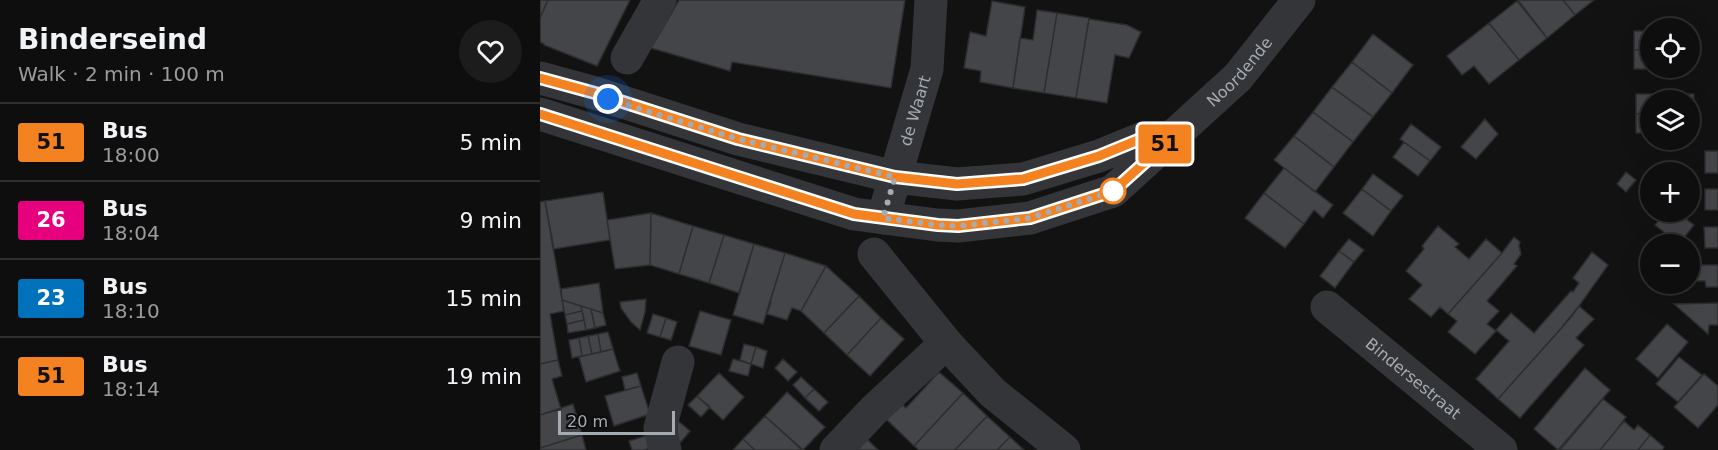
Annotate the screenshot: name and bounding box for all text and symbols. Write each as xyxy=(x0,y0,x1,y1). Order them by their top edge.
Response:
map controls xyxy=(1640,18,1700,294)
button: locate xyxy=(1640,18,1700,78)
button: heart xyxy=(459,20,522,83)
text: Binderseind xyxy=(18,23,207,56)
street label: Noordende xyxy=(1203,33,1276,110)
text: Walk · 2 min · 100 m xyxy=(18,62,225,86)
street label: de Waart xyxy=(895,73,934,148)
your location xyxy=(593,84,623,114)
button: layers xyxy=(1640,90,1700,150)
text: Bus xyxy=(102,118,148,143)
line badge: 51 xyxy=(1138,124,1192,164)
text: 51 xyxy=(36,130,66,154)
text: 5 min xyxy=(460,130,522,155)
text: 51 xyxy=(1150,132,1180,156)
text: 18:00 xyxy=(102,143,160,167)
button: + xyxy=(1640,162,1700,222)
unlabelled marker xyxy=(1100,178,1126,204)
text: Bus xyxy=(102,196,148,221)
text: 26 xyxy=(36,208,66,232)
text: 9 min xyxy=(460,208,522,233)
text: 18:04 xyxy=(102,221,160,245)
button: − xyxy=(1640,234,1700,294)
text: Bus xyxy=(102,274,148,299)
text: 23 xyxy=(36,286,66,310)
text: 15 min xyxy=(446,286,522,311)
text: 18:10 xyxy=(102,299,160,323)
street label: Bindersestraat xyxy=(1362,333,1465,423)
text: Bus xyxy=(102,352,148,377)
text: 51 xyxy=(36,364,66,388)
text: 19 min xyxy=(446,364,522,389)
text: 18:14 xyxy=(102,377,160,401)
scale bar xyxy=(558,408,675,436)
text: 20 m xyxy=(567,412,608,431)

